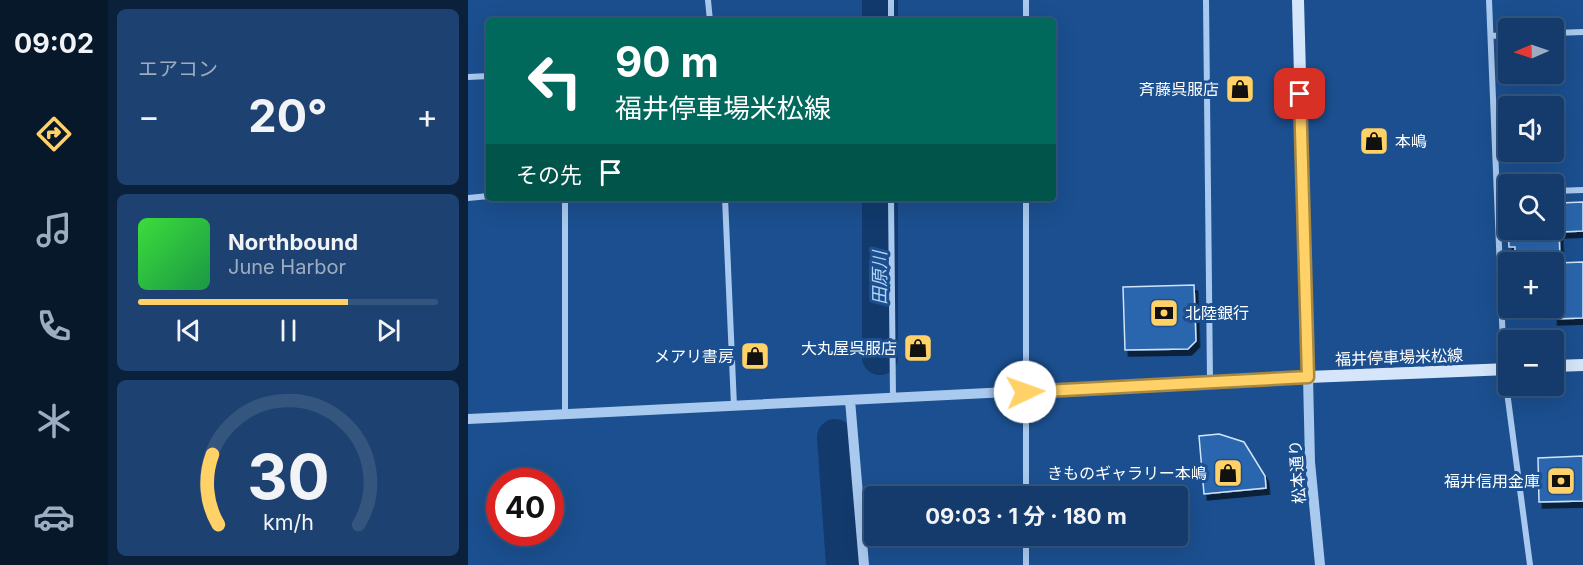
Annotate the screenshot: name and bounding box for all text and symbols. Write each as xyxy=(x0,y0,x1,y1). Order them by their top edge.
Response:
north arrow xyxy=(1498,18,1564,84)
map controls xyxy=(1498,18,1564,396)
text: 09:02 xyxy=(14,27,94,60)
text: 90 m xyxy=(615,36,719,87)
icon: left xyxy=(516,42,594,120)
text: エアコン xyxy=(138,57,218,81)
pin xyxy=(1274,68,1325,119)
shop icon: 斉藤呉服店 xyxy=(1224,73,1256,105)
icon: arrive xyxy=(1283,77,1316,110)
place label: 斉藤呉服店 xyxy=(1139,79,1219,99)
text: 20° xyxy=(248,88,328,143)
text: 福井停車場米松線 xyxy=(615,92,831,125)
text: − xyxy=(138,96,160,136)
text: + xyxy=(416,96,438,136)
button: sound xyxy=(1498,96,1564,162)
icon: directions xyxy=(33,113,75,155)
shop icon: 本嶋 xyxy=(1358,125,1390,157)
place label: 本嶋 xyxy=(1395,131,1427,151)
icon: arrive xyxy=(594,156,627,189)
text: その先 xyxy=(516,162,582,188)
button: search xyxy=(1498,174,1564,240)
icon: music xyxy=(33,209,75,251)
text: Northbound xyxy=(228,229,358,255)
water label: 田原川 xyxy=(869,249,890,305)
button: + xyxy=(1498,252,1564,318)
text: June Harbor xyxy=(228,255,346,279)
bank icon: 北陸銀行 xyxy=(1148,297,1180,329)
place label: 北陸銀行 xyxy=(1185,303,1249,323)
icon: phone xyxy=(33,305,75,347)
icon: previous xyxy=(172,314,205,347)
icon: pause xyxy=(272,314,305,347)
icon: next xyxy=(372,314,405,347)
button: − xyxy=(1498,330,1564,396)
shop icon: 大丸屋呉服店 xyxy=(902,332,934,364)
place label: 大丸屋呉服店 xyxy=(801,338,897,358)
shop icon: メアリ書房 xyxy=(739,340,771,372)
street label: 福井停車場米松線 xyxy=(1335,345,1463,369)
place label: メアリ書房 xyxy=(654,346,734,366)
position arrow xyxy=(993,360,1057,424)
icon: climate xyxy=(33,400,75,442)
text: 30 xyxy=(247,439,329,514)
street label: 松本通り xyxy=(1285,439,1309,505)
shop icon: きものギャラリー本嶋 xyxy=(1212,457,1244,489)
place label: きものギャラリー本嶋 xyxy=(1047,463,1207,483)
bank icon: 福井信用金庫 xyxy=(1545,465,1577,497)
speed limit sign: 40 xyxy=(486,468,564,546)
place label: 福井信用金庫 xyxy=(1444,471,1540,491)
icon: car xyxy=(33,496,75,538)
text: 09:03 · 1 分 · 180 m xyxy=(925,503,1127,529)
text: km/h xyxy=(263,509,313,535)

